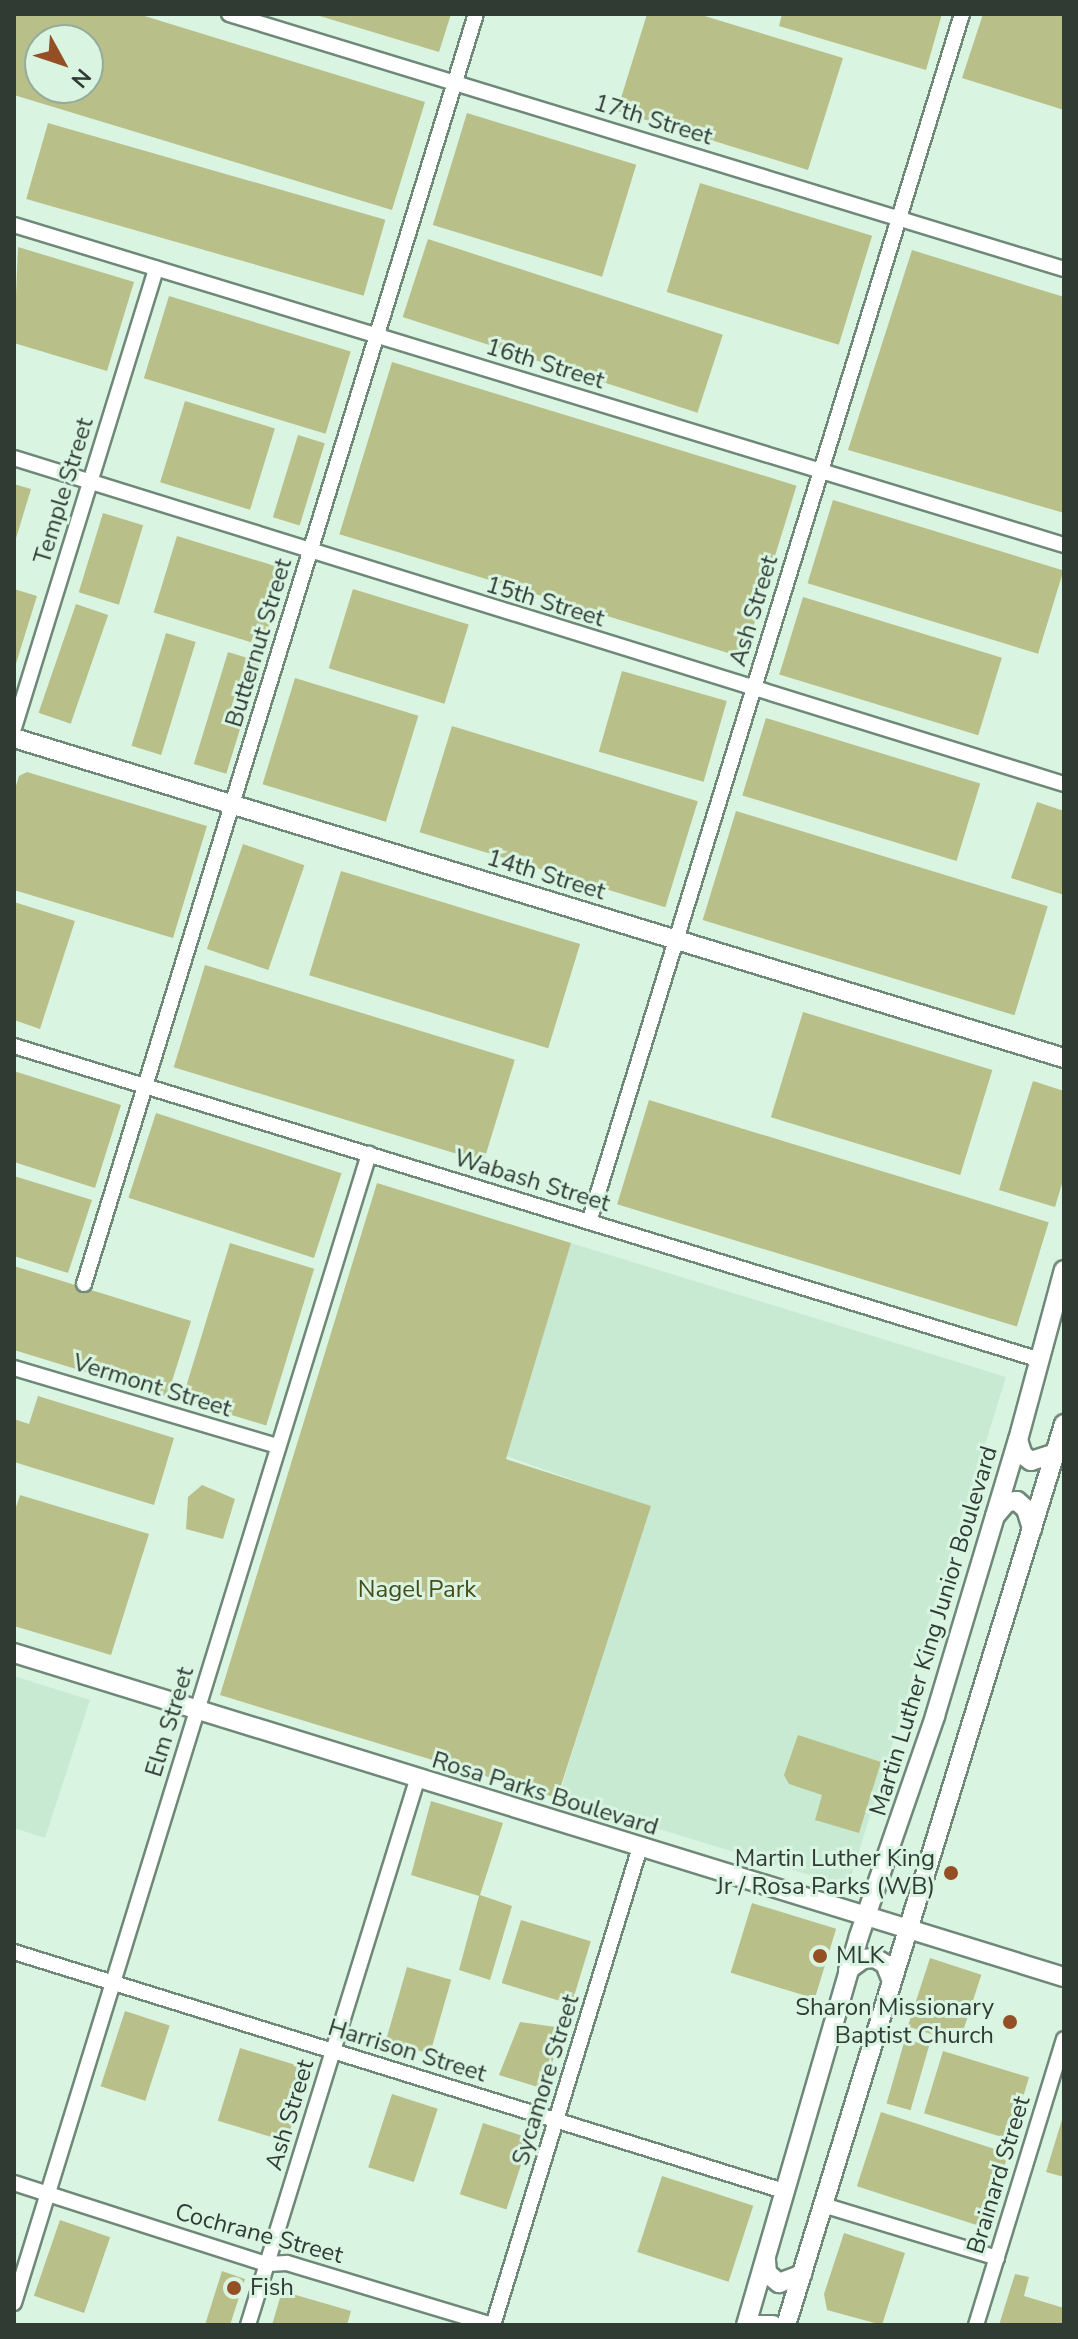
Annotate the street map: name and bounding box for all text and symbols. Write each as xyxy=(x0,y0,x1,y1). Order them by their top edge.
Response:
north arrow xyxy=(24,24,104,104)
text: N xyxy=(64,62,98,94)
street label: 17th Street xyxy=(590,88,716,152)
street label: 16th Street xyxy=(482,332,608,396)
street label: Temple Street xyxy=(28,414,100,568)
street label: Ash Street xyxy=(724,552,784,670)
street label: Butternut Street xyxy=(220,555,298,731)
street label: 15th Street xyxy=(482,570,608,634)
street label: 14th Street xyxy=(483,843,609,907)
street label: Wabash Street xyxy=(451,1144,613,1218)
street label: Vermont Street xyxy=(69,1348,235,1424)
street label: Martin Luther King Junior Boulevard xyxy=(864,1443,1004,1819)
park label: Nagel Park xyxy=(358,1576,476,1604)
street label: Elm Street xyxy=(140,1664,200,1780)
street label: Rosa Parks Boulevard xyxy=(428,1746,662,1842)
place label: Martin Luther King Jr / Rosa Parks (WB) xyxy=(716,1845,935,1901)
marker: Martin Luther King Jr / Rosa Parks (WB) xyxy=(942,1864,960,1882)
place label: MLK xyxy=(836,1942,885,1970)
marker: MLK xyxy=(811,1947,829,1965)
street label: Sycamore Street xyxy=(506,1991,586,2169)
place label: Sharon Missionary Baptist Church xyxy=(795,1994,994,2050)
street label: Harrison Street xyxy=(324,2013,490,2089)
marker: Sharon Missionary Baptist Church xyxy=(1001,2013,1019,2031)
street label: Ash Street xyxy=(260,2056,320,2174)
street label: Brainard Street xyxy=(961,2093,1037,2257)
street label: Cochrane Street xyxy=(172,2198,346,2270)
place label: Fish xyxy=(250,2274,294,2302)
marker: Fish xyxy=(225,2279,243,2297)

